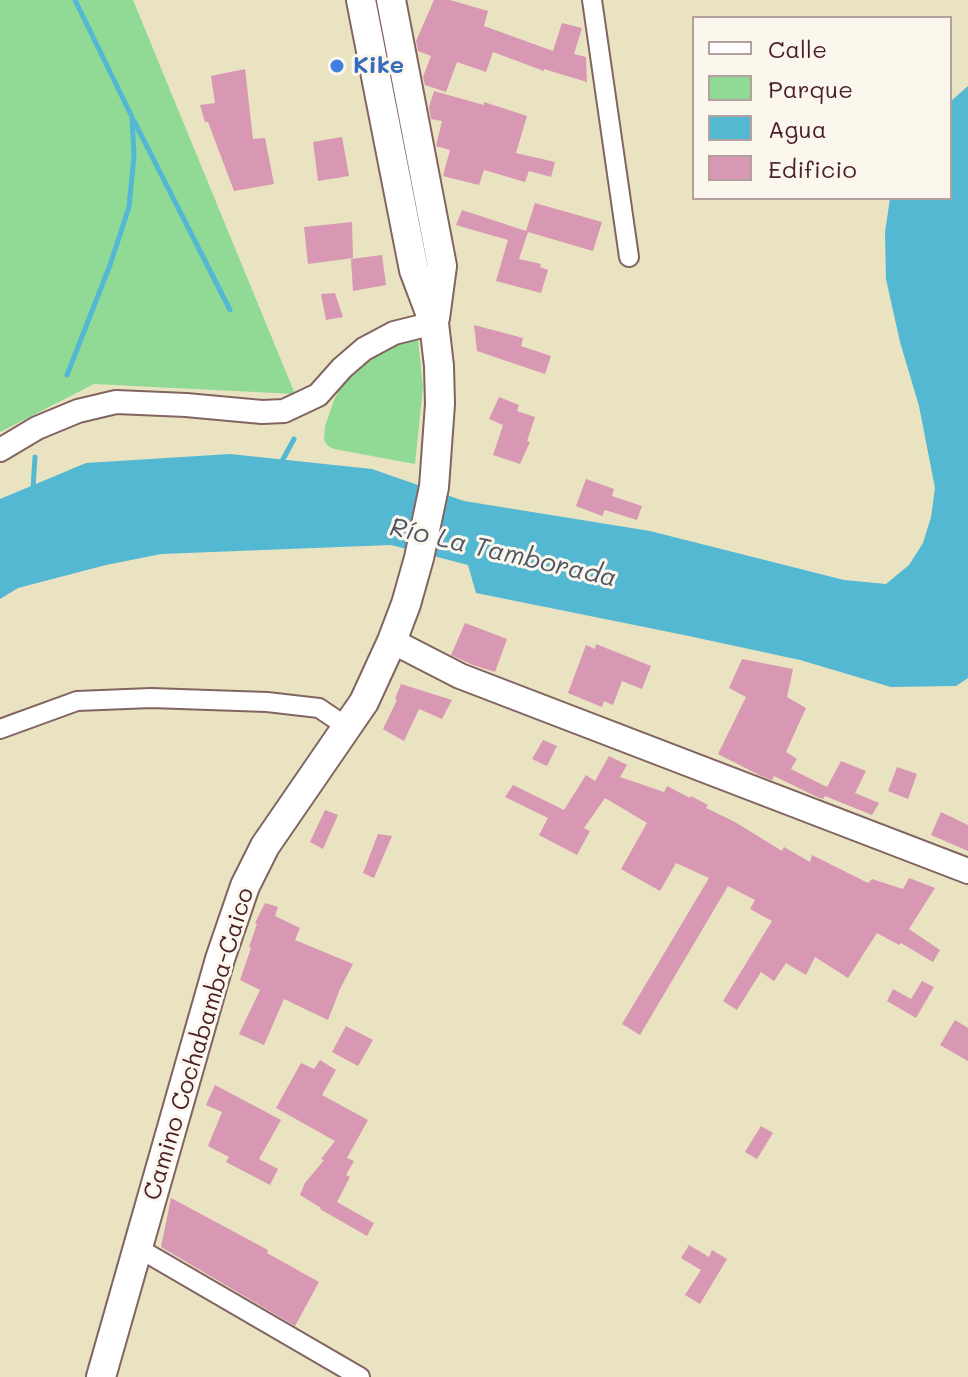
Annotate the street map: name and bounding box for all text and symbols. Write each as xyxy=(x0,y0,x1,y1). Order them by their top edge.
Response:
legend xyxy=(692,16,952,200)
text: Calle xyxy=(768,33,827,64)
place label: Kike xyxy=(353,52,404,80)
marker: Kike xyxy=(328,57,346,75)
text: Parque xyxy=(768,73,853,104)
text: Agua xyxy=(768,113,827,144)
text: Edificio xyxy=(768,153,857,184)
water label: Río La Tamborada xyxy=(386,512,620,594)
street label: Camino Cochabamba-Caico xyxy=(138,884,260,1204)

